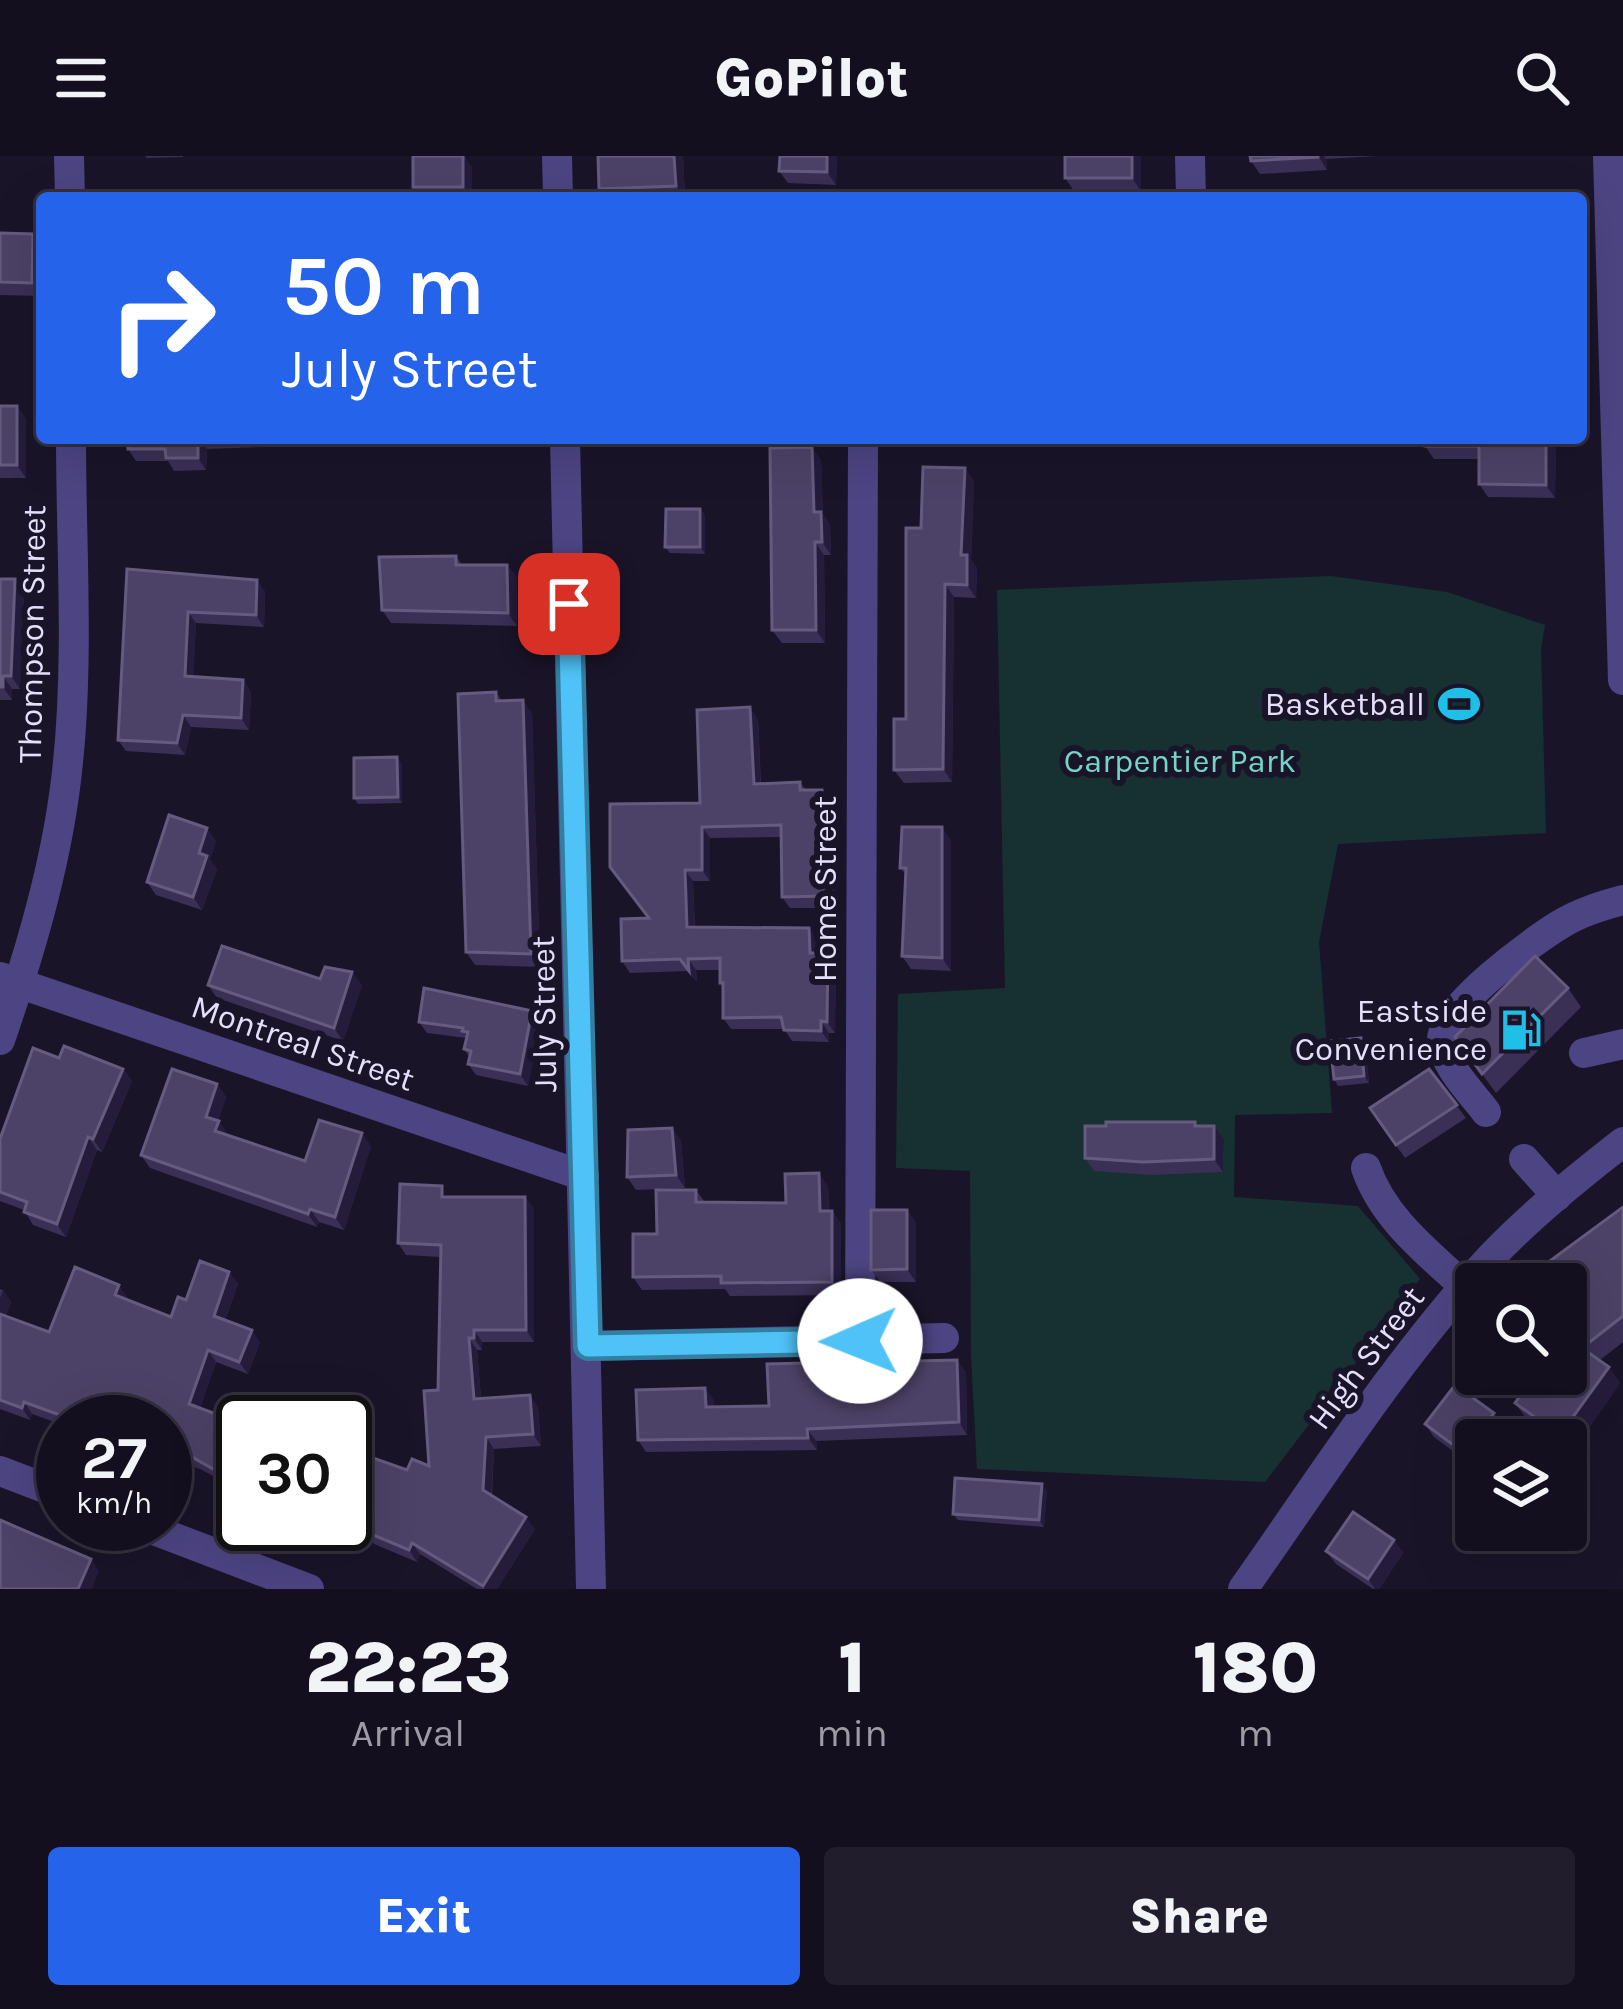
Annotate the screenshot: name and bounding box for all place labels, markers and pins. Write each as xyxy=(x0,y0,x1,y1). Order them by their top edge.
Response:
pin xyxy=(518,553,620,655)
sports icon: Basketball xyxy=(1436,681,1482,727)
place label: Basketball xyxy=(1265,685,1425,723)
place label: Eastside Convenience xyxy=(1295,992,1487,1068)
fuel station icon: Eastside Convenience xyxy=(1498,1007,1544,1053)

